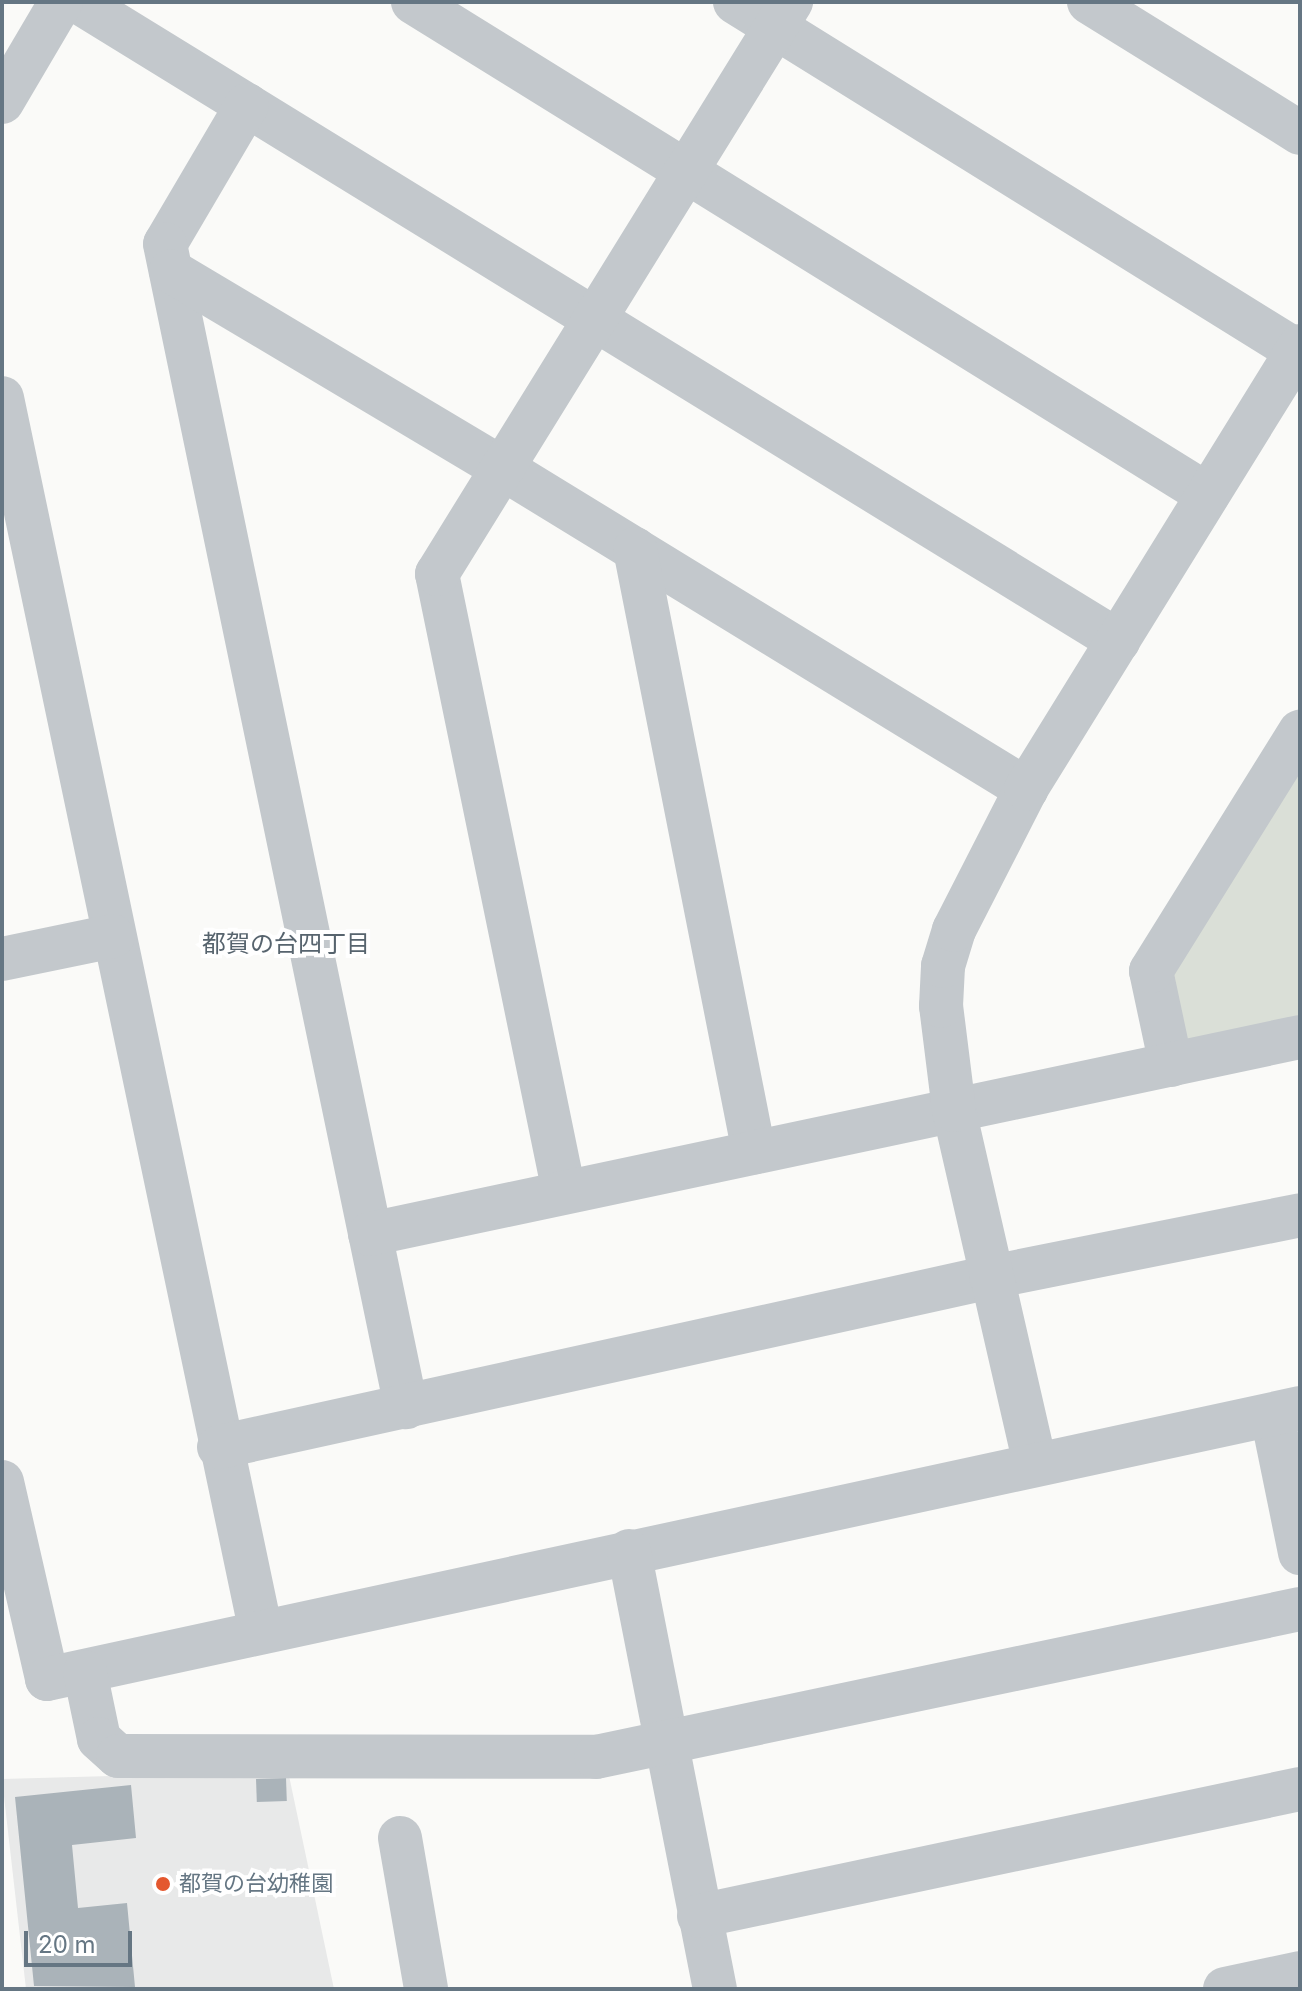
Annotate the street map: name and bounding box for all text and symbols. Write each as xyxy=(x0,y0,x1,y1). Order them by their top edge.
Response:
district label: 都賀の台四丁目 xyxy=(202,930,370,958)
place label: 都賀の台幼稚園 xyxy=(179,1871,333,1897)
marker: 都賀の台幼稚園 xyxy=(154,1875,172,1893)
scale bar xyxy=(28,1915,136,1965)
text: 20 m xyxy=(38,1930,96,1959)

